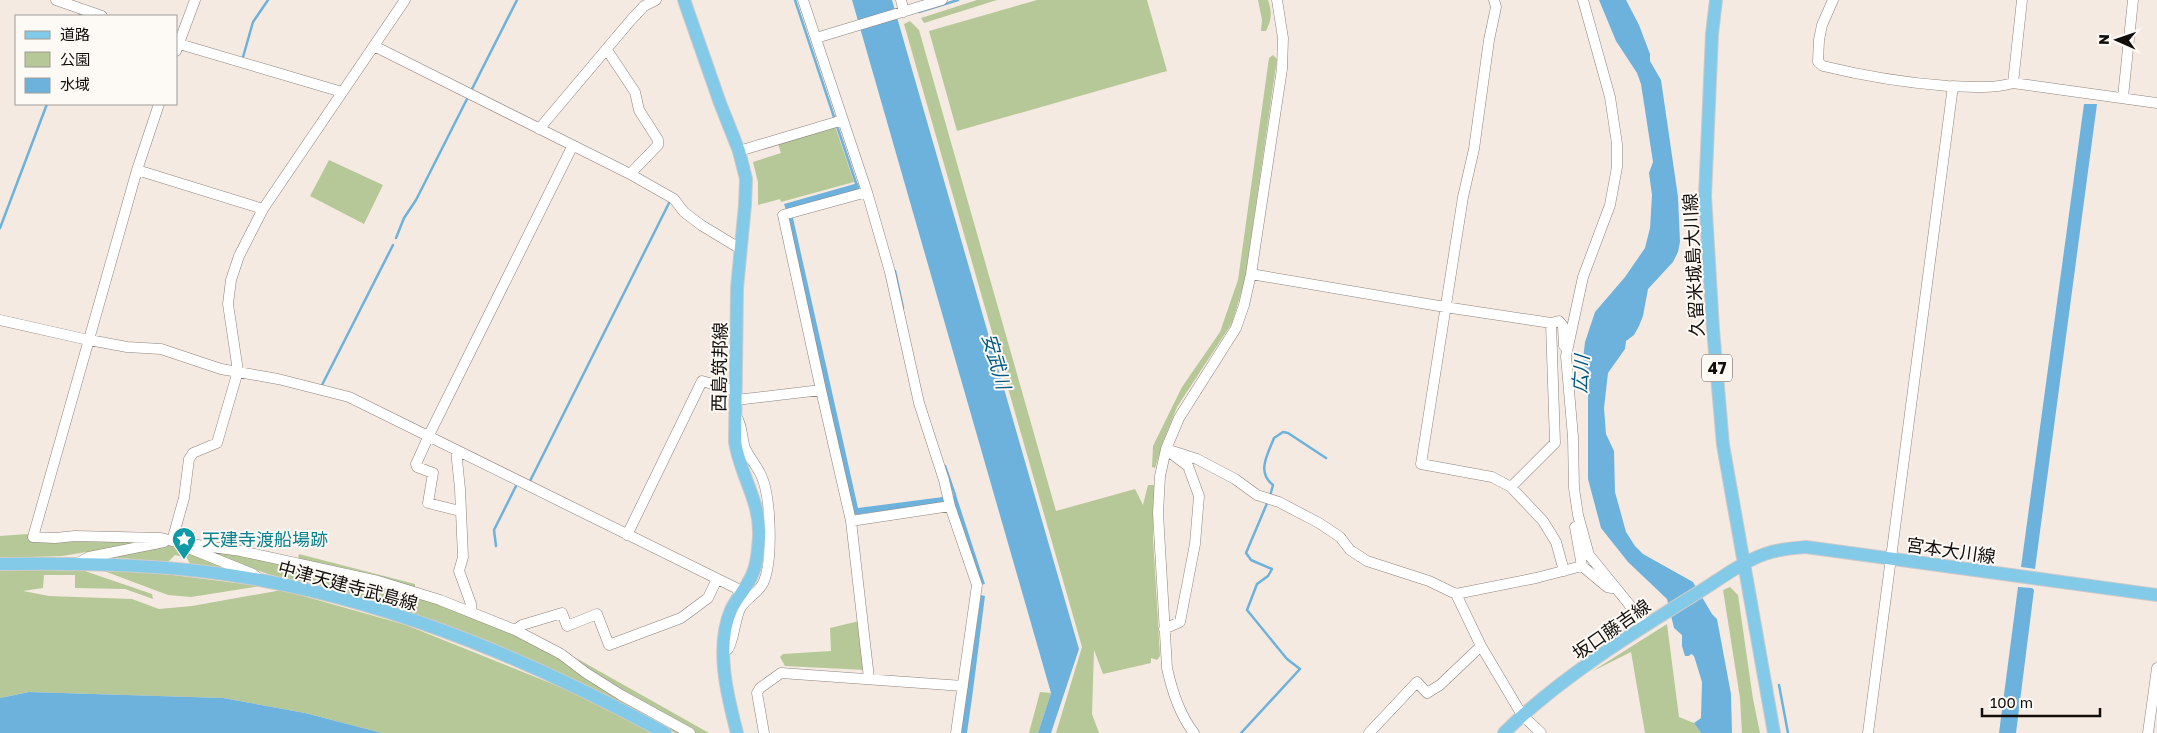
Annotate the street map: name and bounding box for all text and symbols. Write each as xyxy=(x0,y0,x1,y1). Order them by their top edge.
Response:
legend xyxy=(15,15,178,105)
north arrow xyxy=(2092,15,2142,65)
text: 道路 xyxy=(60,25,90,43)
text: N xyxy=(2095,34,2112,45)
text: 公園 xyxy=(60,50,90,68)
text: 水域 xyxy=(60,75,90,93)
street label: 久留米城島大川線 xyxy=(1678,193,1708,337)
street label: 西島筑邦線 xyxy=(707,322,731,412)
water label: 安武川 xyxy=(978,330,1016,393)
water label: 広川 xyxy=(1567,352,1593,394)
road number: 47 xyxy=(1702,354,1732,382)
place icon: 天建寺渡船場跡 xyxy=(171,526,197,560)
place label: 天建寺渡船場跡 xyxy=(202,528,328,550)
street label: 宮本大川線 xyxy=(1905,533,1997,567)
street label: 中津天建寺武島線 xyxy=(276,556,420,614)
street label: 坂口藤吉線 xyxy=(1568,594,1654,664)
scale bar xyxy=(1982,686,2100,718)
text: 100 m xyxy=(1990,693,2033,711)

